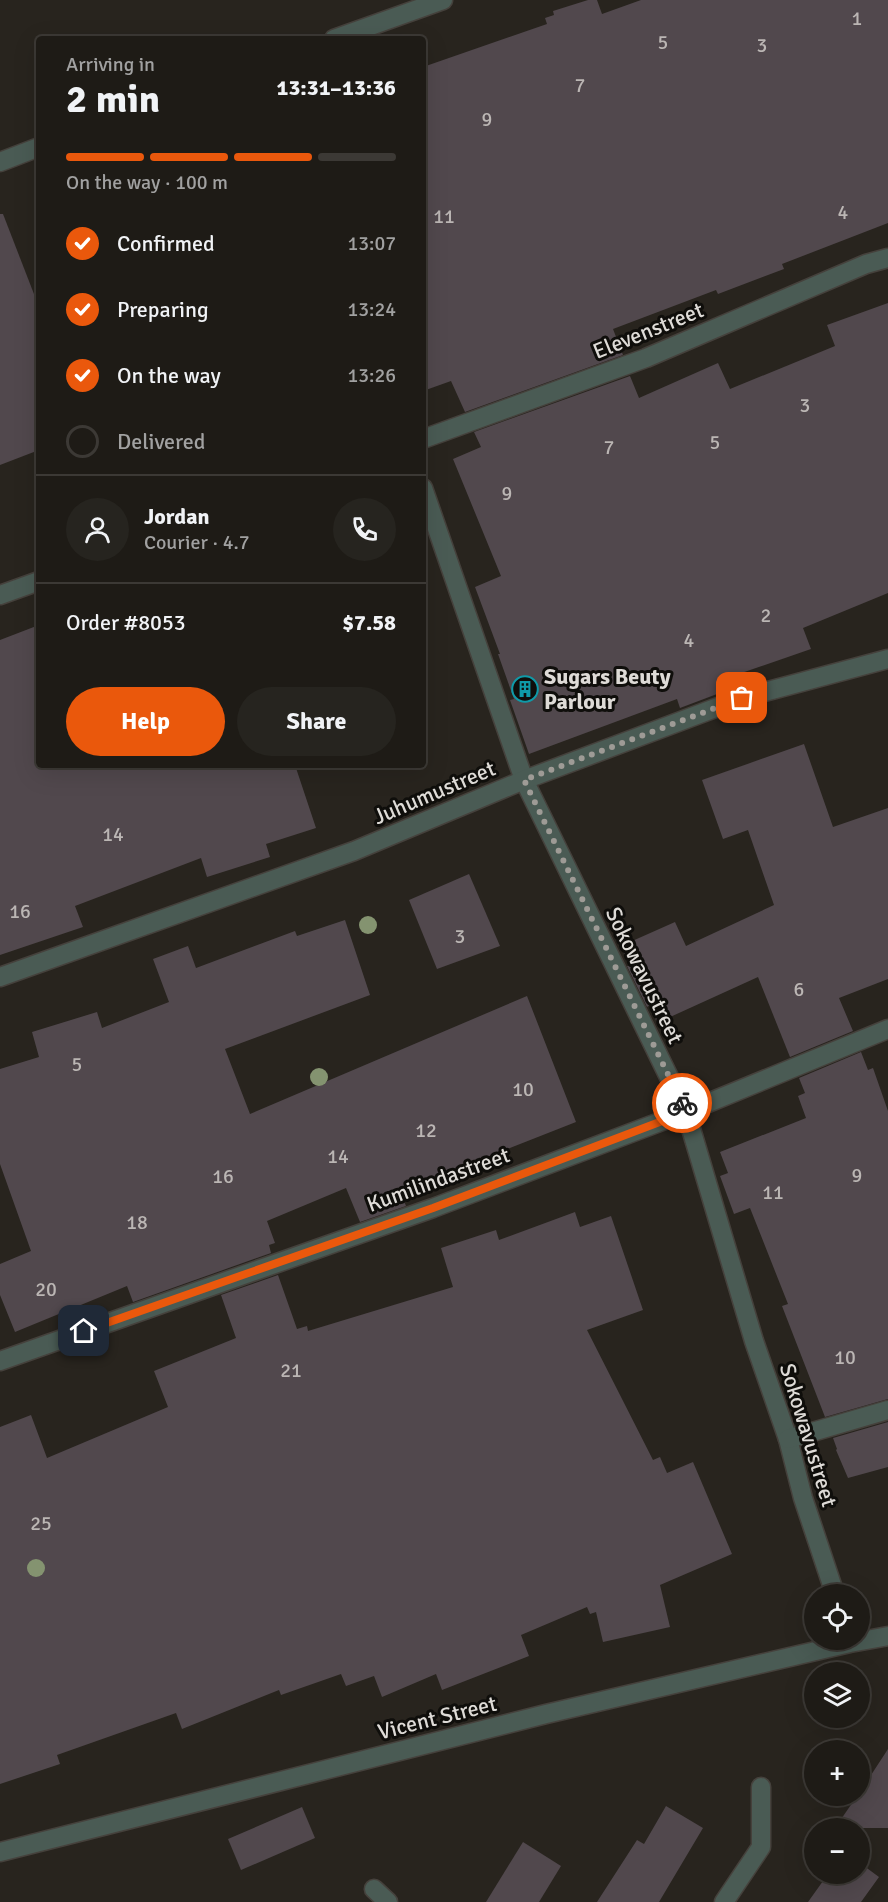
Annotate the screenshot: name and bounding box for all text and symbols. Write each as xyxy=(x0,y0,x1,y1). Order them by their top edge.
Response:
house number: 1 xyxy=(852,6,862,31)
house number: 5 xyxy=(658,30,668,55)
house number: 3 xyxy=(757,33,767,58)
text: Arriving in xyxy=(66,52,155,77)
house number: 7 xyxy=(575,73,585,98)
text: 13:31–13:36 xyxy=(277,74,396,101)
text: 2 min xyxy=(66,75,160,123)
house number: 9 xyxy=(482,107,492,132)
text: On the way · 100 m xyxy=(66,170,228,195)
house number: 4 xyxy=(838,200,849,225)
house number: 11 xyxy=(433,204,455,229)
icon: check xyxy=(66,227,99,260)
text: Confirmed xyxy=(117,230,215,257)
text: 13:07 xyxy=(347,231,396,256)
icon: check xyxy=(66,293,99,326)
text: Preparing xyxy=(117,296,209,323)
street label: Elevenstreet xyxy=(589,296,708,365)
text: 13:24 xyxy=(347,297,396,322)
icon: check xyxy=(66,359,99,392)
text: On the way xyxy=(117,362,221,389)
text: 13:26 xyxy=(347,363,396,388)
house number: 3 xyxy=(800,393,810,418)
text: Delivered xyxy=(117,428,205,455)
house number: 5 xyxy=(710,430,720,455)
house number: 7 xyxy=(604,435,614,460)
house number: 9 xyxy=(502,481,512,506)
button: person xyxy=(66,498,129,561)
button: phone xyxy=(333,498,396,561)
text: Jordan xyxy=(144,503,210,530)
text: Courier · 4.7 xyxy=(144,530,250,555)
house number: 2 xyxy=(761,603,771,628)
text: Order #8053 xyxy=(66,609,186,636)
text: $7.58 xyxy=(342,609,396,636)
house number: 4 xyxy=(684,628,695,653)
place label: Sugars Beuty Parlour xyxy=(544,663,671,715)
pin xyxy=(716,672,767,723)
building icon: Sugars Beuty Parlour xyxy=(510,674,540,704)
icon: bag xyxy=(725,681,758,714)
button: Help xyxy=(66,687,225,756)
button: Share xyxy=(237,687,396,756)
street label: Juhumustreet xyxy=(369,754,500,830)
house number: 14 xyxy=(102,822,124,847)
house number: 16 xyxy=(9,899,31,924)
street label: Sokowavustreet xyxy=(600,902,689,1048)
house number: 3 xyxy=(455,924,465,949)
house number: 6 xyxy=(794,977,804,1002)
house number: 5 xyxy=(72,1052,82,1077)
courier xyxy=(652,1073,712,1133)
house number: 10 xyxy=(512,1077,534,1102)
icon: bike xyxy=(666,1087,699,1120)
house number: 12 xyxy=(415,1118,437,1143)
street label: Kumilindastreet xyxy=(363,1141,514,1218)
house number: 14 xyxy=(327,1144,349,1169)
house number: 9 xyxy=(852,1163,862,1188)
house number: 16 xyxy=(212,1164,234,1189)
house number: 11 xyxy=(762,1180,784,1205)
house number: 18 xyxy=(126,1210,148,1235)
house number: 20 xyxy=(35,1277,57,1302)
pin xyxy=(58,1305,109,1356)
icon: home xyxy=(67,1314,100,1347)
house number: 10 xyxy=(834,1345,856,1370)
house number: 21 xyxy=(280,1358,302,1383)
street label: Sokowavustreet xyxy=(774,1360,843,1511)
house number: 25 xyxy=(30,1511,52,1536)
map controls xyxy=(804,1584,870,1884)
button: locate xyxy=(804,1584,870,1650)
button: layers xyxy=(804,1662,870,1728)
street label: Vicent Street xyxy=(375,1690,500,1745)
button: + xyxy=(804,1740,870,1806)
button: − xyxy=(804,1818,870,1884)

